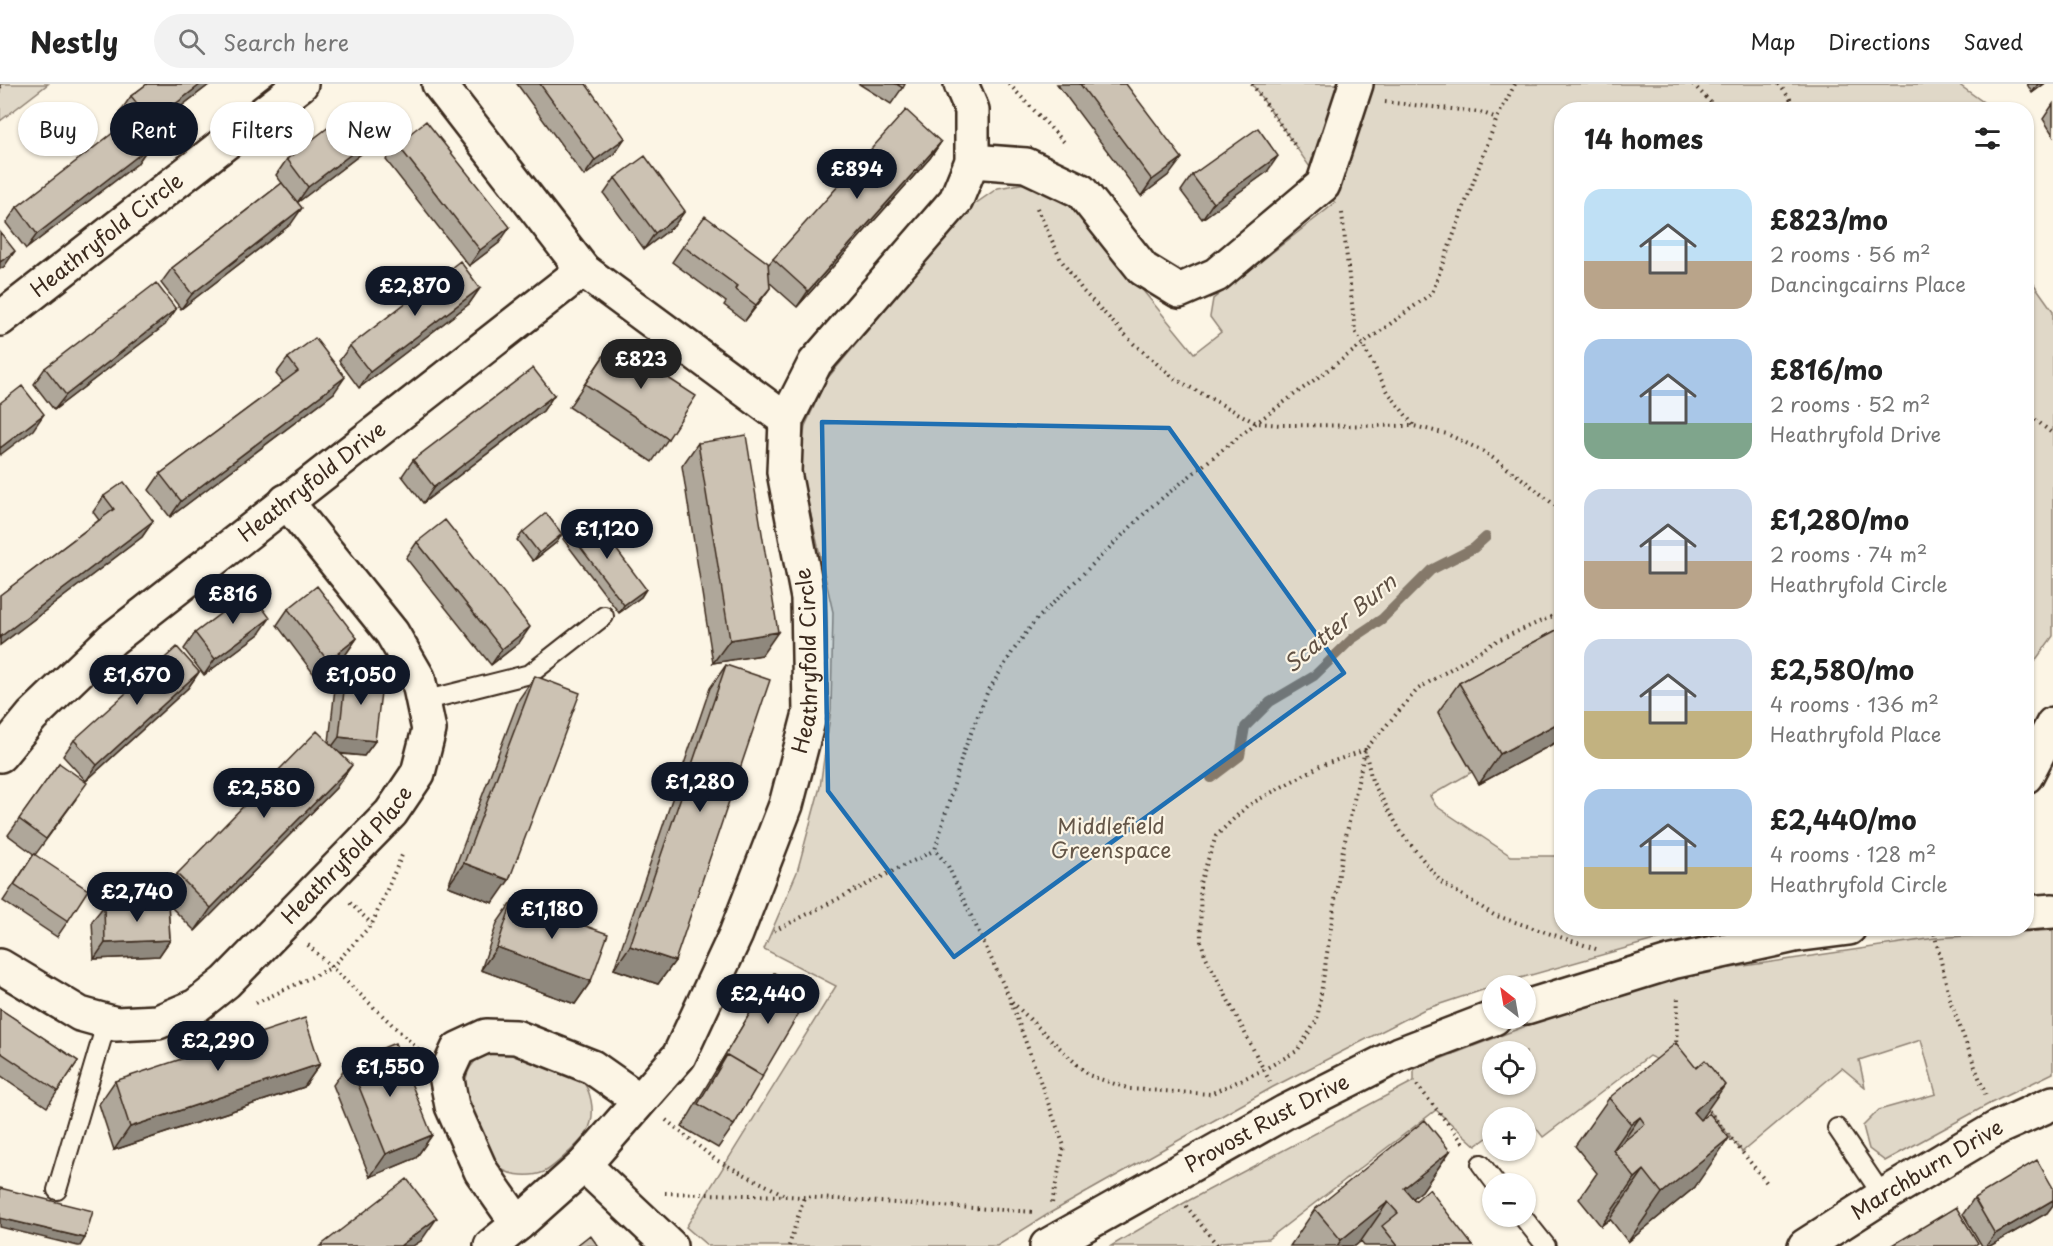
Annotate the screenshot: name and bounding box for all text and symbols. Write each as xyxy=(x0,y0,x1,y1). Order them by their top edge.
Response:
search box xyxy=(154,14,574,68)
text: Nestly xyxy=(30,20,118,63)
icon: search xyxy=(175,25,208,58)
text: Search here xyxy=(223,25,349,58)
text: Map xyxy=(1750,25,1795,57)
text: Directions xyxy=(1828,25,1930,57)
text: Saved xyxy=(1963,25,2023,57)
chip: Buy xyxy=(18,102,98,156)
chip: Rent xyxy=(110,102,198,156)
chip: Filters xyxy=(210,102,314,156)
chip: New xyxy=(326,102,412,156)
text: 14 homes xyxy=(1584,119,1703,158)
icon: filters xyxy=(1971,122,2004,155)
pin: £894 xyxy=(821,149,893,200)
text: £894 xyxy=(831,153,883,183)
street label: Heathryfold Circle xyxy=(23,164,189,304)
text: £823/mo xyxy=(1770,200,1888,239)
icon: home xyxy=(1632,213,1704,285)
text: 2 rooms · 56 m² xyxy=(1770,239,1931,269)
pin: £2,870 xyxy=(366,266,464,317)
text: Dancingcairns Place xyxy=(1770,269,1966,299)
text: £2,870 xyxy=(379,270,451,300)
pin: £823 xyxy=(605,339,677,390)
text: £823 xyxy=(615,343,667,373)
text: £816/mo xyxy=(1770,350,1883,389)
icon: home xyxy=(1632,363,1704,435)
text: 2 rooms · 52 m² xyxy=(1770,389,1930,419)
street label: Heathryfold Drive xyxy=(230,412,392,549)
text: Heathryfold Drive xyxy=(1770,419,1941,449)
text: £1,280/mo xyxy=(1770,500,1909,539)
pin: £1,120 xyxy=(558,509,656,560)
text: £1,120 xyxy=(575,513,639,543)
icon: home xyxy=(1632,513,1704,585)
text: 2 rooms · 74 m² xyxy=(1770,539,1927,569)
water label: Scatter Burn xyxy=(1275,564,1404,679)
street label: Heathryfold Circle xyxy=(782,566,824,757)
text: Heathryfold Circle xyxy=(1770,569,1948,599)
pin: £816 xyxy=(197,574,269,625)
text: £816 xyxy=(209,578,257,608)
text: £2,580/mo xyxy=(1770,650,1914,689)
pin: £1,670 xyxy=(88,655,186,706)
pin: £1,050 xyxy=(312,655,410,706)
text: £1,670 xyxy=(103,659,171,689)
text: £1,050 xyxy=(326,659,396,689)
icon: home xyxy=(1632,663,1704,735)
text: 4 rooms · 136 m² xyxy=(1770,689,1939,719)
text: Heathryfold Place xyxy=(1770,719,1941,749)
pin: £1,280 xyxy=(651,762,749,813)
text: £1,280 xyxy=(665,766,735,796)
pin: £2,580 xyxy=(215,768,313,819)
text: £2,580 xyxy=(227,772,301,802)
street label: Heathryfold Place xyxy=(273,779,419,930)
text: £2,440/mo xyxy=(1770,800,1917,839)
park label: Middlefield Greenspace xyxy=(1051,809,1171,865)
icon: home xyxy=(1632,813,1704,885)
text: 4 rooms · 128 m² xyxy=(1770,839,1936,869)
text: Heathryfold Circle xyxy=(1770,869,1948,899)
pin: £2,740 xyxy=(88,872,186,923)
text: £2,740 xyxy=(101,876,173,906)
pin: £1,180 xyxy=(503,889,601,940)
text: £1,180 xyxy=(521,893,583,923)
pin: £2,440 xyxy=(719,974,817,1025)
north arrow xyxy=(1482,975,1536,1029)
map controls xyxy=(1482,975,1536,1227)
text: £2,440 xyxy=(730,978,806,1008)
pin: £2,290 xyxy=(169,1021,267,1072)
text: £2,290 xyxy=(181,1025,255,1055)
button: locate xyxy=(1482,1041,1536,1095)
pin: £1,550 xyxy=(341,1047,439,1098)
text: £1,550 xyxy=(356,1051,424,1081)
street label: Provost Rust Drive xyxy=(1178,1064,1354,1179)
button: + xyxy=(1482,1107,1536,1161)
street label: Marchburn Drive xyxy=(1844,1110,2008,1227)
button: − xyxy=(1482,1173,1536,1227)

